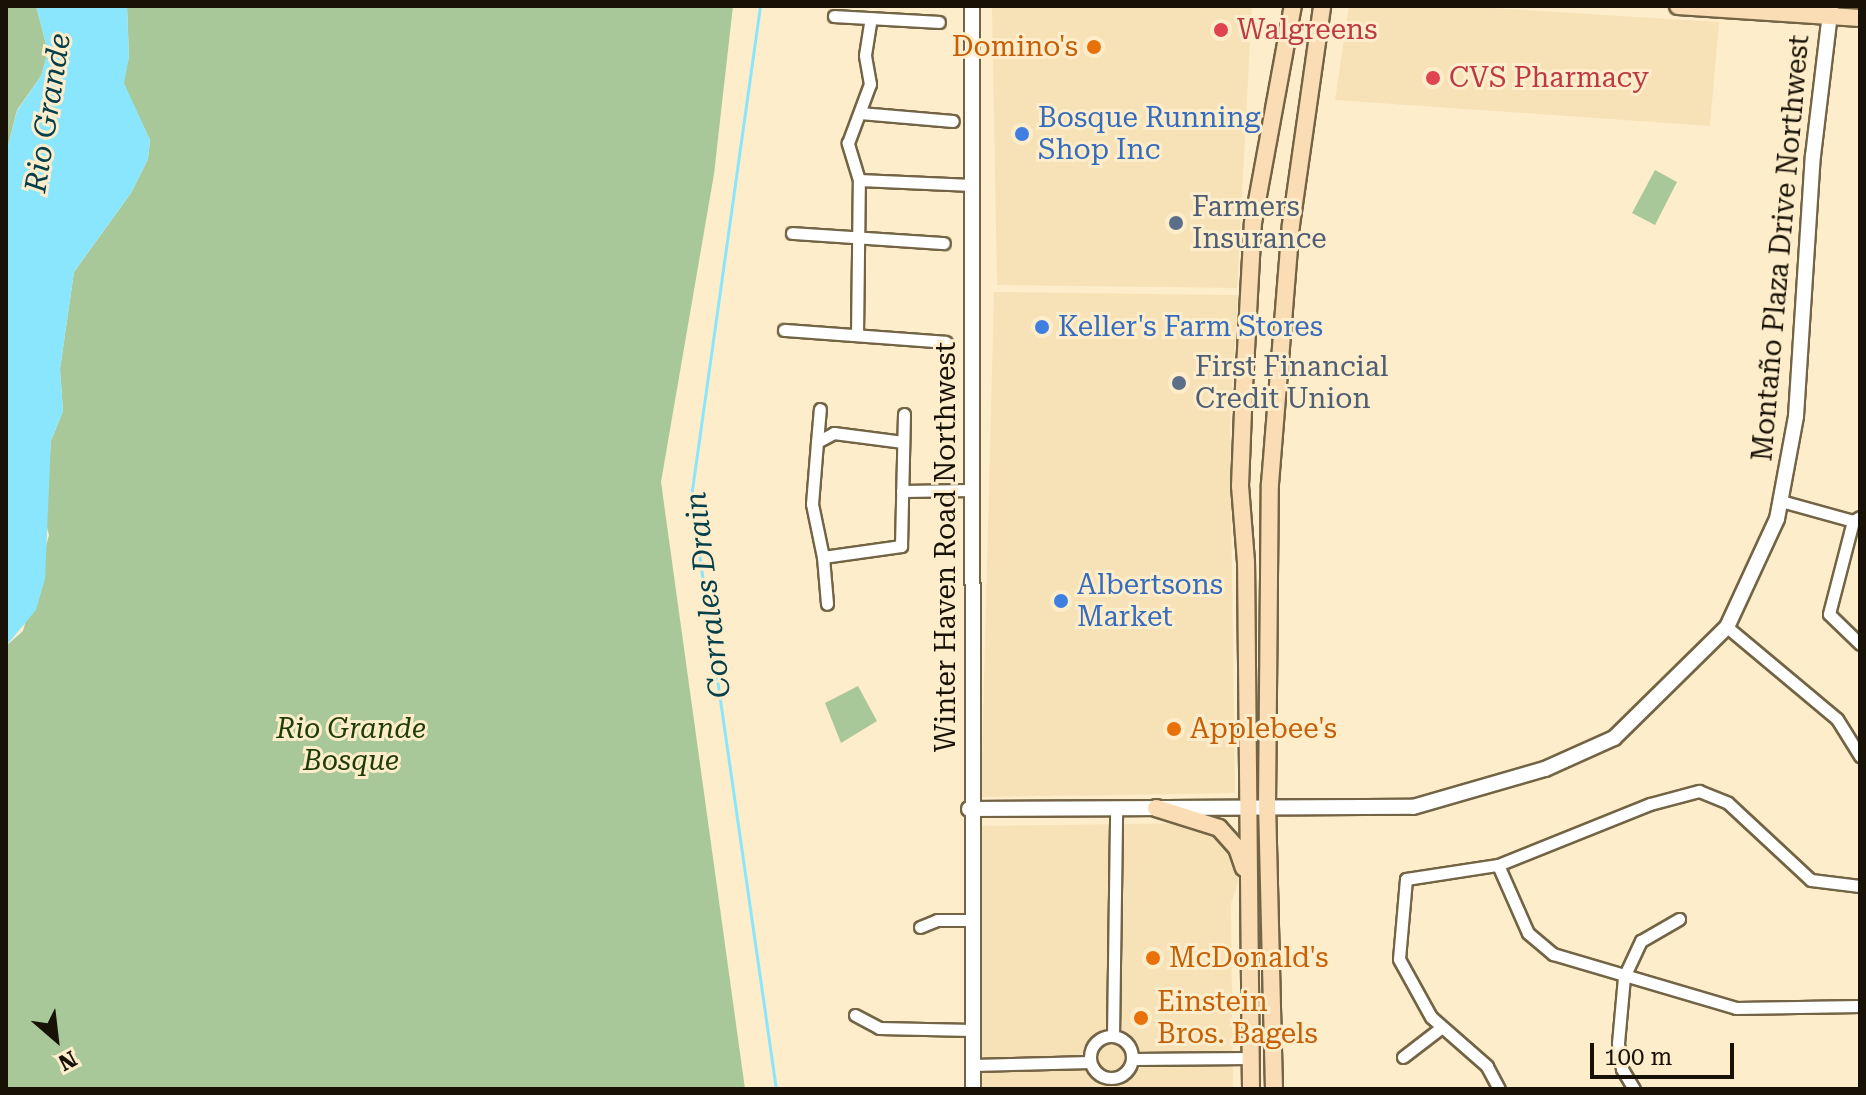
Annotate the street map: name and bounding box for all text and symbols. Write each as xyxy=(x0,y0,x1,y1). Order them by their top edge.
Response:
place label: Walgreens xyxy=(1237,13,1377,47)
marker: Walgreens xyxy=(1212,21,1230,39)
place label: Domino's xyxy=(952,30,1078,64)
water label: Rio Grande xyxy=(18,31,78,195)
street label: Montaño Plaza Drive Northwest xyxy=(1746,33,1816,463)
marker: Domino's xyxy=(1085,38,1103,56)
place label: CVS Pharmacy xyxy=(1449,61,1649,95)
marker: CVS Pharmacy xyxy=(1424,69,1442,87)
place label: Bosque Running Shop Inc xyxy=(1038,101,1260,167)
marker: Bosque Running Shop Inc xyxy=(1013,125,1031,143)
place label: Farmers Insurance xyxy=(1192,190,1327,256)
marker: Farmers Insurance xyxy=(1167,214,1185,232)
place label: Keller's Farm Stores xyxy=(1058,310,1323,344)
marker: Keller's Farm Stores xyxy=(1033,318,1051,336)
street label: Winter Haven Road Northwest xyxy=(929,342,963,752)
place label: First Financial Credit Union xyxy=(1195,350,1389,416)
marker: First Financial Credit Union xyxy=(1170,374,1188,392)
water label: Corrales Drain xyxy=(677,490,739,700)
place label: Albertsons Market xyxy=(1077,568,1223,634)
marker: Albertsons Market xyxy=(1052,592,1070,610)
park label: Rio Grande Bosque xyxy=(276,712,426,778)
place label: Applebee's xyxy=(1190,712,1337,746)
marker: Applebee's xyxy=(1165,720,1183,738)
place label: McDonald's xyxy=(1169,941,1329,975)
marker: McDonald's xyxy=(1144,949,1162,967)
place label: Einstein Bros. Bagels xyxy=(1157,985,1318,1051)
north arrow xyxy=(16,999,96,1079)
marker: Einstein Bros. Bagels xyxy=(1132,1009,1150,1027)
scale bar xyxy=(1594,1027,1738,1077)
text: 100 m xyxy=(1604,1043,1672,1071)
text: N xyxy=(54,1046,81,1076)

